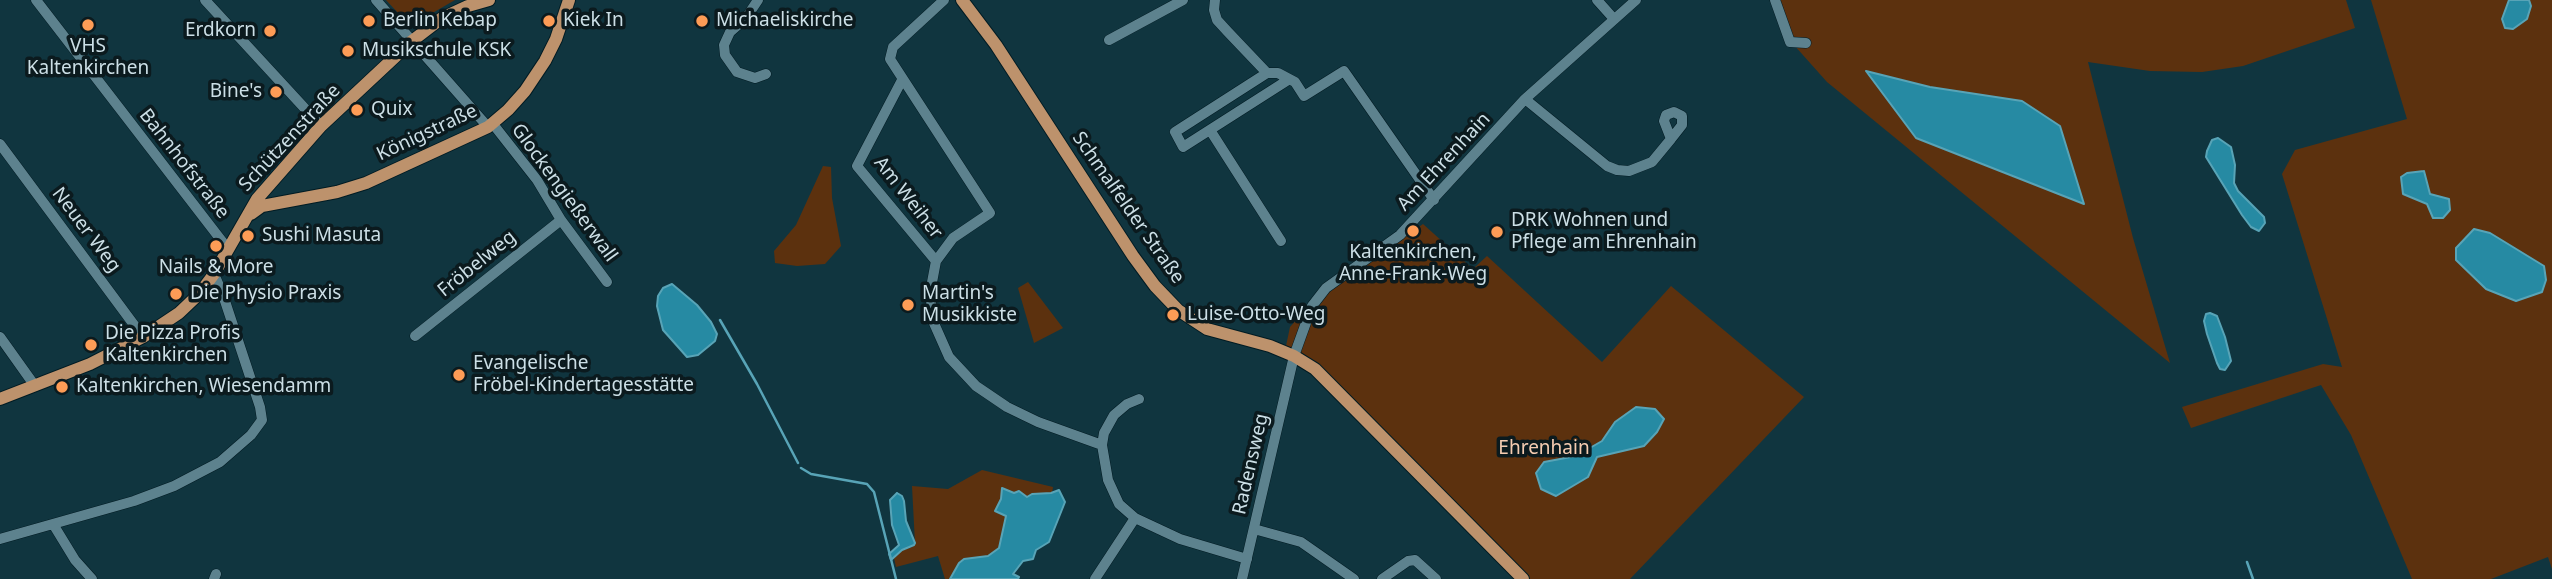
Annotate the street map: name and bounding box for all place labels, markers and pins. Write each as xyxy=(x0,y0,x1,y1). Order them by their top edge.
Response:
place label: Berlin Kebap xyxy=(383,10,497,32)
place label: Kiek In xyxy=(563,10,624,32)
place label: Michaeliskirche xyxy=(716,10,853,32)
marker: Berlin Kebap xyxy=(361,13,377,29)
marker: Kiek In xyxy=(541,13,557,29)
marker: Michaeliskirche xyxy=(694,13,710,29)
marker: VHS Kaltenkirchen xyxy=(80,17,96,33)
place label: Erdkorn xyxy=(185,20,256,42)
marker: Erdkorn xyxy=(262,23,278,39)
place label: VHS Kaltenkirchen xyxy=(27,36,149,80)
place label: Musikschule KSK xyxy=(362,40,511,62)
marker: Musikschule KSK xyxy=(340,43,356,59)
place label: Bine's xyxy=(210,81,262,103)
marker: Bine's xyxy=(268,84,284,100)
place label: Quix xyxy=(371,99,413,121)
marker: Quix xyxy=(349,102,365,118)
place label: DRK Wohnen und Pflege am Ehrenhain xyxy=(1511,210,1697,254)
marker: Kaltenkirchen, Anne-Frank-Weg xyxy=(1405,223,1421,239)
marker: DRK Wohnen und Pflege am Ehrenhain xyxy=(1489,224,1505,240)
place label: Sushi Masuta xyxy=(262,225,381,247)
marker: Sushi Masuta xyxy=(240,228,256,244)
marker: Nails & More xyxy=(208,238,224,254)
place label: Kaltenkirchen, Anne-Frank-Weg xyxy=(1339,242,1487,286)
place label: Nails & More xyxy=(159,257,273,279)
place label: Die Physio Praxis xyxy=(190,283,341,305)
place label: Martin's Musikkiste xyxy=(922,283,1017,327)
marker: Die Physio Praxis xyxy=(168,286,184,302)
marker: Martin's Musikkiste xyxy=(900,297,916,313)
place label: Luise-Otto-Weg xyxy=(1187,304,1325,326)
marker: Luise-Otto-Weg xyxy=(1165,307,1181,323)
place label: Die Pizza Profis Kaltenkirchen xyxy=(105,323,240,367)
marker: Die Pizza Profis Kaltenkirchen xyxy=(83,337,99,353)
place label: Evangelische Fröbel-Kindertagesstätte xyxy=(473,353,694,397)
marker: Evangelische Fröbel-Kindertagesstätte xyxy=(451,367,467,383)
place label: Kaltenkirchen, Wiesendamm xyxy=(76,376,331,398)
marker: Kaltenkirchen, Wiesendamm xyxy=(54,379,70,395)

